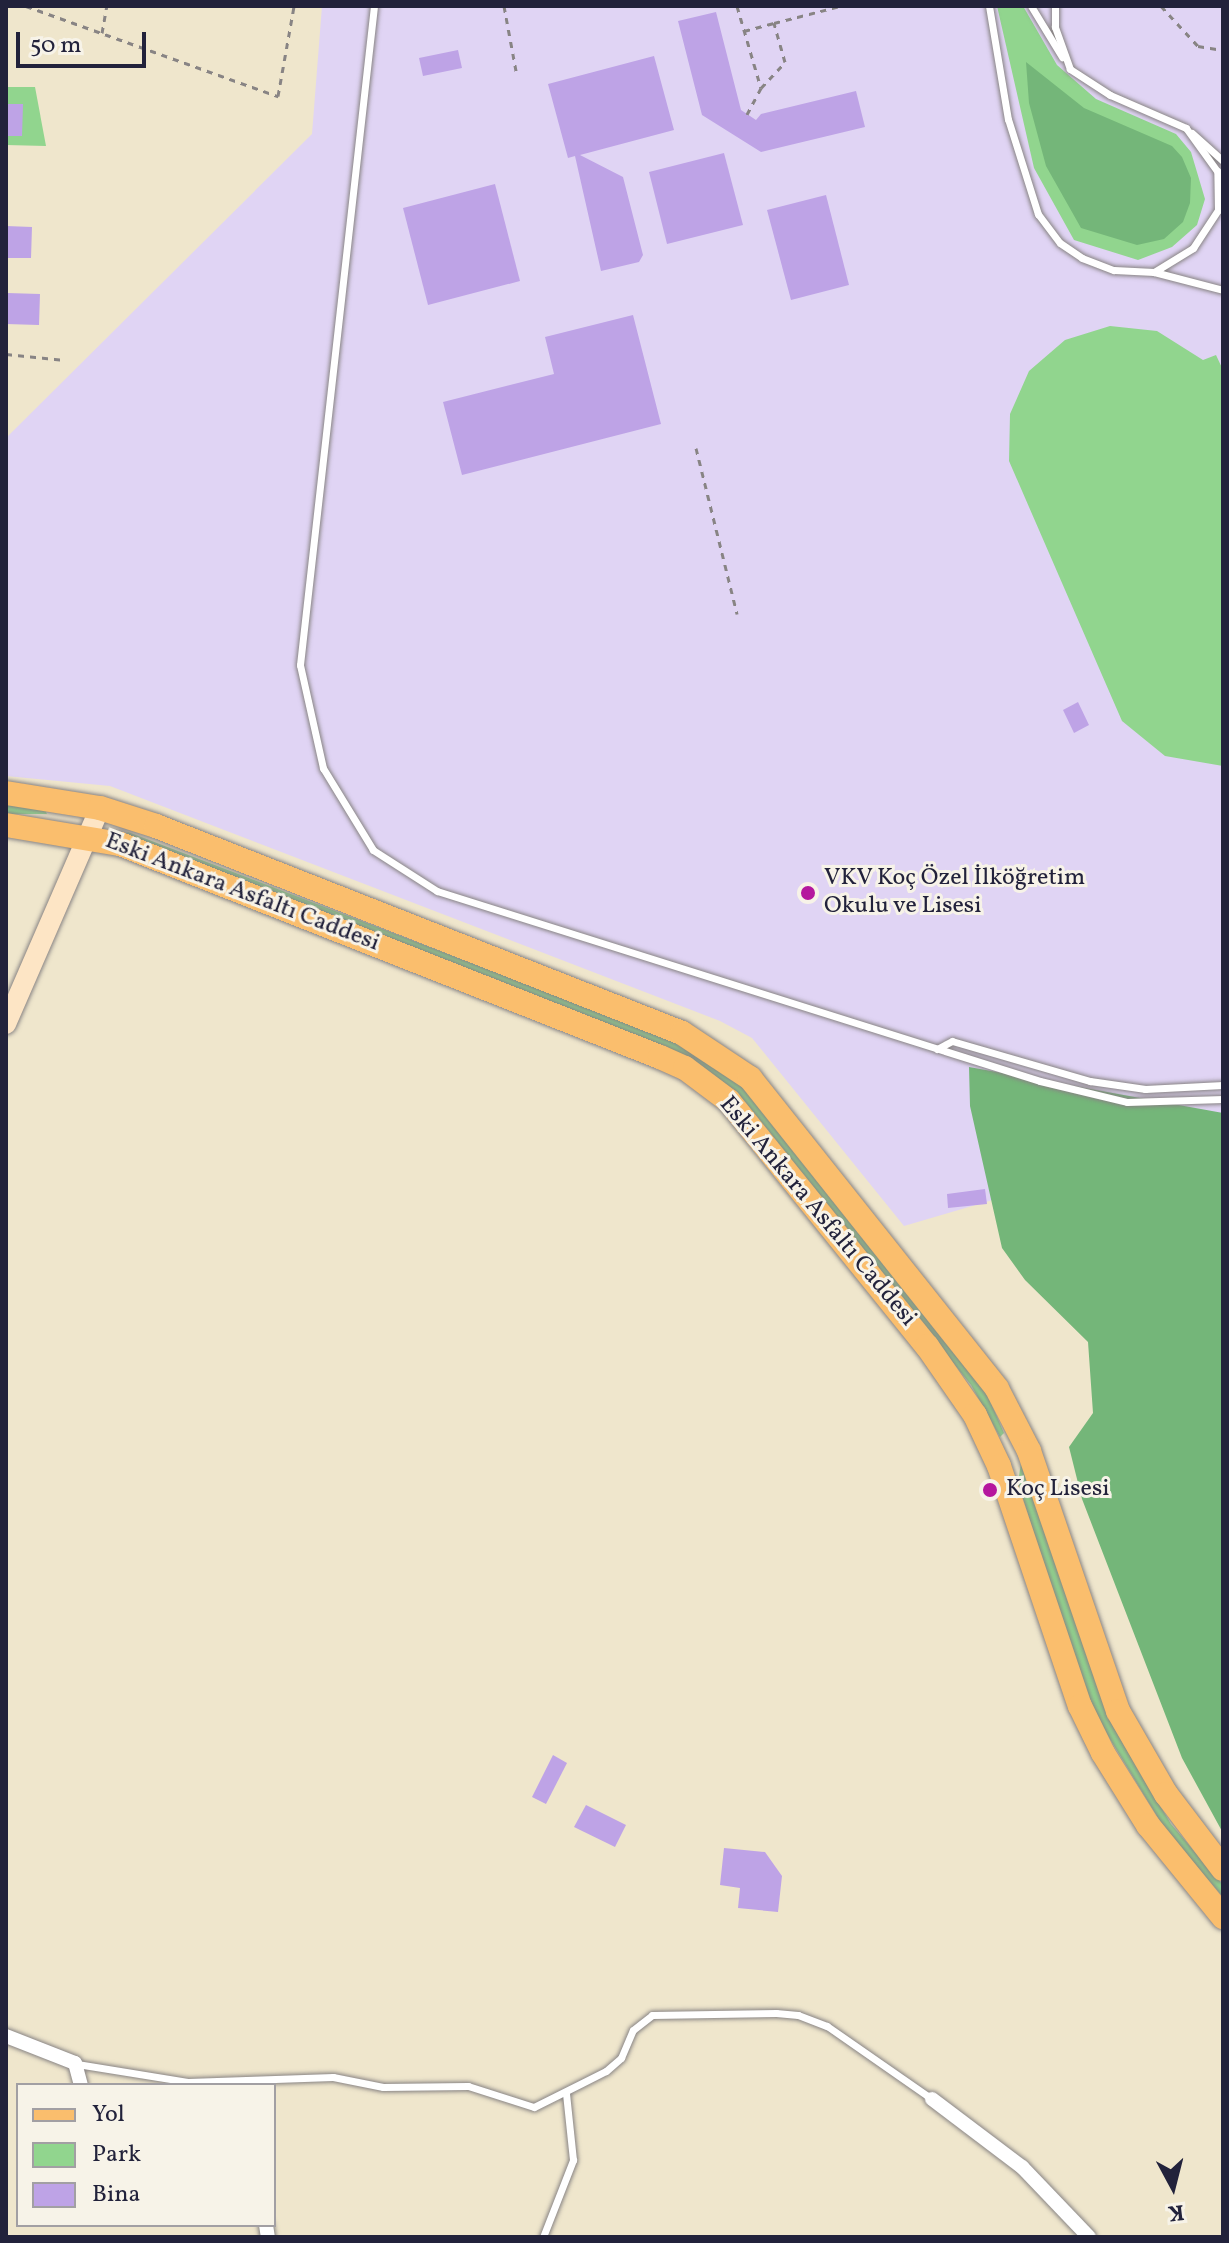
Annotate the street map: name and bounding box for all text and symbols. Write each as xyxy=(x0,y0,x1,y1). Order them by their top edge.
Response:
scale bar xyxy=(20,16,150,66)
text: 50 m xyxy=(30,29,82,63)
street label: Eski Ankara Asfaltı Caddesi xyxy=(101,827,383,959)
place label: VKV Koç Özel İlköğretim Okulu ve Lisesi xyxy=(824,865,1086,921)
marker: VKV Koç Özel İlköğretim Okulu ve Lisesi xyxy=(799,884,817,902)
street label: Eski Ankara Asfaltı Caddesi xyxy=(712,1091,922,1333)
place label: Koç Lisesi xyxy=(1006,1476,1109,1504)
marker: Koç Lisesi xyxy=(981,1481,999,1499)
legend xyxy=(16,2083,276,2227)
text: Yol xyxy=(92,2098,125,2132)
text: Park xyxy=(92,2138,141,2172)
north arrow xyxy=(1133,2147,1213,2227)
text: Bina xyxy=(92,2178,140,2212)
text: K xyxy=(1166,2195,1186,2228)

